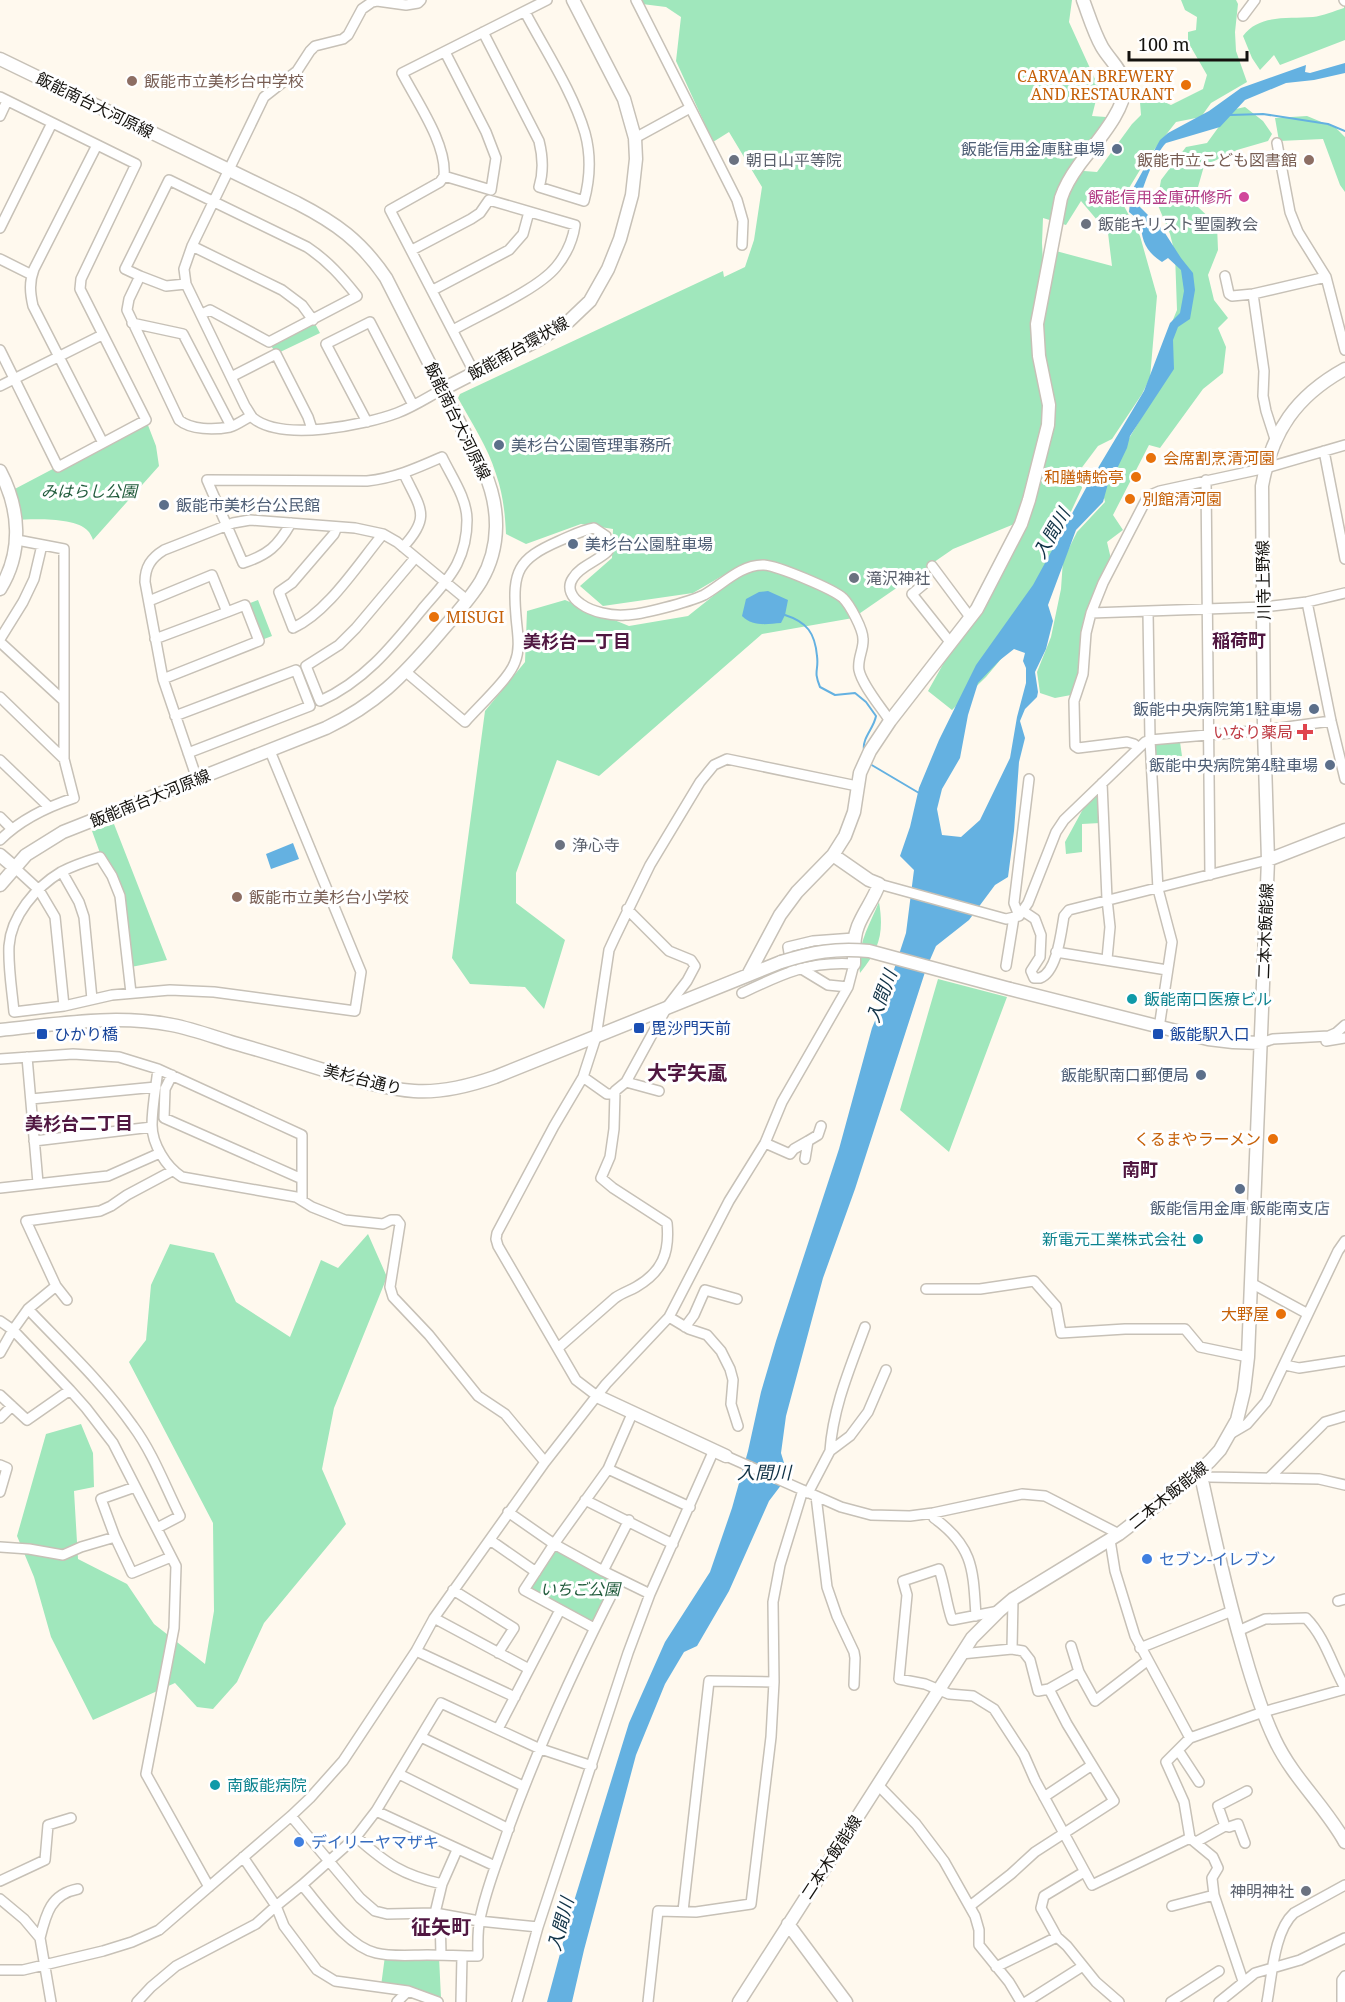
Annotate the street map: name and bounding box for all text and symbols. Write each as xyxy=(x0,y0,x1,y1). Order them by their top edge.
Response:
scale bar xyxy=(1129,24,1248,62)
text: 100 m xyxy=(1138,32,1190,56)
place label: CARVAAN BREWERY AND RESTAURANT xyxy=(1017,65,1175,105)
street label: 飯能南台大河原線 xyxy=(33,67,157,143)
place label: 飯能市立美杉台中学校 xyxy=(144,70,304,92)
marker: 飯能市立美杉台中学校 xyxy=(125,74,139,88)
marker: CARVAAN BREWERY AND RESTAURANT xyxy=(1179,78,1193,92)
place label: 飯能信用金庫駐車場 xyxy=(961,138,1105,160)
marker: 飯能信用金庫駐車場 xyxy=(1110,142,1124,156)
place label: 朝日山平等院 xyxy=(746,149,842,171)
place label: 飯能市立こども図書館 xyxy=(1137,149,1297,171)
marker: 朝日山平等院 xyxy=(727,153,741,167)
marker: 飯能市立こども図書館 xyxy=(1302,153,1316,167)
place label: 飯能信用金庫研修所 xyxy=(1088,186,1232,208)
marker: 飯能信用金庫研修所 xyxy=(1237,190,1251,204)
place label: 飯能キリスト聖園教会 xyxy=(1098,213,1258,235)
marker: 飯能キリスト聖園教会 xyxy=(1079,217,1093,231)
street label: 飯能南台環状線 xyxy=(464,311,572,385)
street label: 飯能南台大河原線 xyxy=(420,359,496,483)
place label: 美杉台公園管理事務所 xyxy=(511,434,671,456)
marker: 美杉台公園管理事務所 xyxy=(492,438,506,452)
place label: 会席割烹清河園 xyxy=(1163,447,1275,469)
marker: 会席割烹清河園 xyxy=(1144,451,1158,465)
place label: 和膳蜻蛉亭 xyxy=(1044,466,1124,488)
marker: 和膳蜻蛉亭 xyxy=(1129,470,1143,484)
park label: みはらし公園 xyxy=(41,480,139,502)
place label: 別館清河園 xyxy=(1142,488,1222,510)
marker: 別館清河園 xyxy=(1123,492,1137,506)
place label: 飯能市美杉台公民館 xyxy=(176,494,320,516)
marker: 飯能市美杉台公民館 xyxy=(157,498,171,512)
water label: 入間川 xyxy=(1027,502,1076,562)
place label: 美杉台公園駐車場 xyxy=(585,533,713,555)
marker: 美杉台公園駐車場 xyxy=(566,537,580,551)
street label: 川寺上野線 xyxy=(1251,540,1275,620)
place label: 滝沢神社 xyxy=(866,567,930,589)
marker: 滝沢神社 xyxy=(847,571,861,585)
place label: MISUGI xyxy=(446,606,504,628)
marker: MISUGI xyxy=(427,610,441,624)
district label: 稲荷町 xyxy=(1212,628,1266,652)
district label: 美杉台一丁目 xyxy=(523,629,631,653)
place label: 飯能中央病院第1駐車場 xyxy=(1133,698,1302,720)
marker: 飯能中央病院第1駐車場 xyxy=(1307,702,1321,716)
place label: いなり薬局 xyxy=(1213,721,1293,743)
marker: いなり薬局 xyxy=(1298,725,1312,739)
place label: 飯能中央病院第4駐車場 xyxy=(1149,754,1318,776)
marker: 飯能中央病院第4駐車場 xyxy=(1323,758,1337,772)
street label: 飯能南台大河原線 xyxy=(87,764,213,832)
place label: 浄心寺 xyxy=(572,834,620,856)
marker: 浄心寺 xyxy=(553,838,567,852)
street label: 二本木飯能線 xyxy=(1252,883,1278,979)
place label: 飯能市立美杉台小学校 xyxy=(249,886,409,908)
marker: 飯能市立美杉台小学校 xyxy=(230,890,244,904)
water label: 入間川 xyxy=(860,965,902,1025)
place label: 飯能南口医療ビル xyxy=(1144,988,1272,1010)
marker: 飯能南口医療ビル xyxy=(1125,992,1139,1006)
place label: 毘沙門天前 xyxy=(651,1017,731,1039)
marker: 毘沙門天前 xyxy=(632,1021,646,1035)
place label: ひかり橋 xyxy=(54,1023,118,1045)
place label: 飯能駅入口 xyxy=(1170,1023,1250,1045)
marker: ひかり橋 xyxy=(35,1027,49,1041)
marker: 飯能駅入口 xyxy=(1151,1027,1165,1041)
street label: 美杉台通り xyxy=(322,1059,404,1099)
district label: 大字矢颪 xyxy=(647,1059,727,1086)
place label: 飯能駅南口郵便局 xyxy=(1061,1064,1189,1086)
marker: 飯能駅南口郵便局 xyxy=(1194,1068,1208,1082)
district label: 美杉台二丁目 xyxy=(25,1111,133,1135)
place label: くるまやラーメン xyxy=(1134,1128,1261,1150)
marker: くるまやラーメン xyxy=(1266,1132,1280,1146)
district label: 南町 xyxy=(1122,1157,1158,1181)
marker: 飯能信用金庫 飯能南支店 xyxy=(1233,1182,1247,1196)
place label: 飯能信用金庫 飯能南支店 xyxy=(1150,1197,1330,1219)
place label: 新電元工業株式会社 xyxy=(1042,1228,1186,1250)
marker: 新電元工業株式会社 xyxy=(1191,1232,1205,1246)
place label: 大野屋 xyxy=(1221,1303,1269,1325)
marker: 大野屋 xyxy=(1274,1307,1288,1321)
street label: 二本木飯能線 xyxy=(1124,1456,1212,1534)
water label: 入間川 xyxy=(737,1460,793,1484)
place label: セブン-イレブン xyxy=(1159,1548,1276,1570)
marker: セブン-イレブン xyxy=(1140,1552,1154,1566)
park label: いちご公園 xyxy=(540,1578,622,1600)
place label: 南飯能病院 xyxy=(227,1774,307,1796)
marker: 南飯能病院 xyxy=(208,1778,222,1792)
street label: 二本木飯能線 xyxy=(796,1811,866,1903)
place label: デイリーヤマザキ xyxy=(311,1831,439,1853)
marker: デイリーヤマザキ xyxy=(292,1835,306,1849)
place label: 神明神社 xyxy=(1230,1880,1294,1902)
marker: 神明神社 xyxy=(1299,1884,1313,1898)
water label: 入間川 xyxy=(541,1893,579,1953)
district label: 征矢町 xyxy=(411,1913,471,1940)

